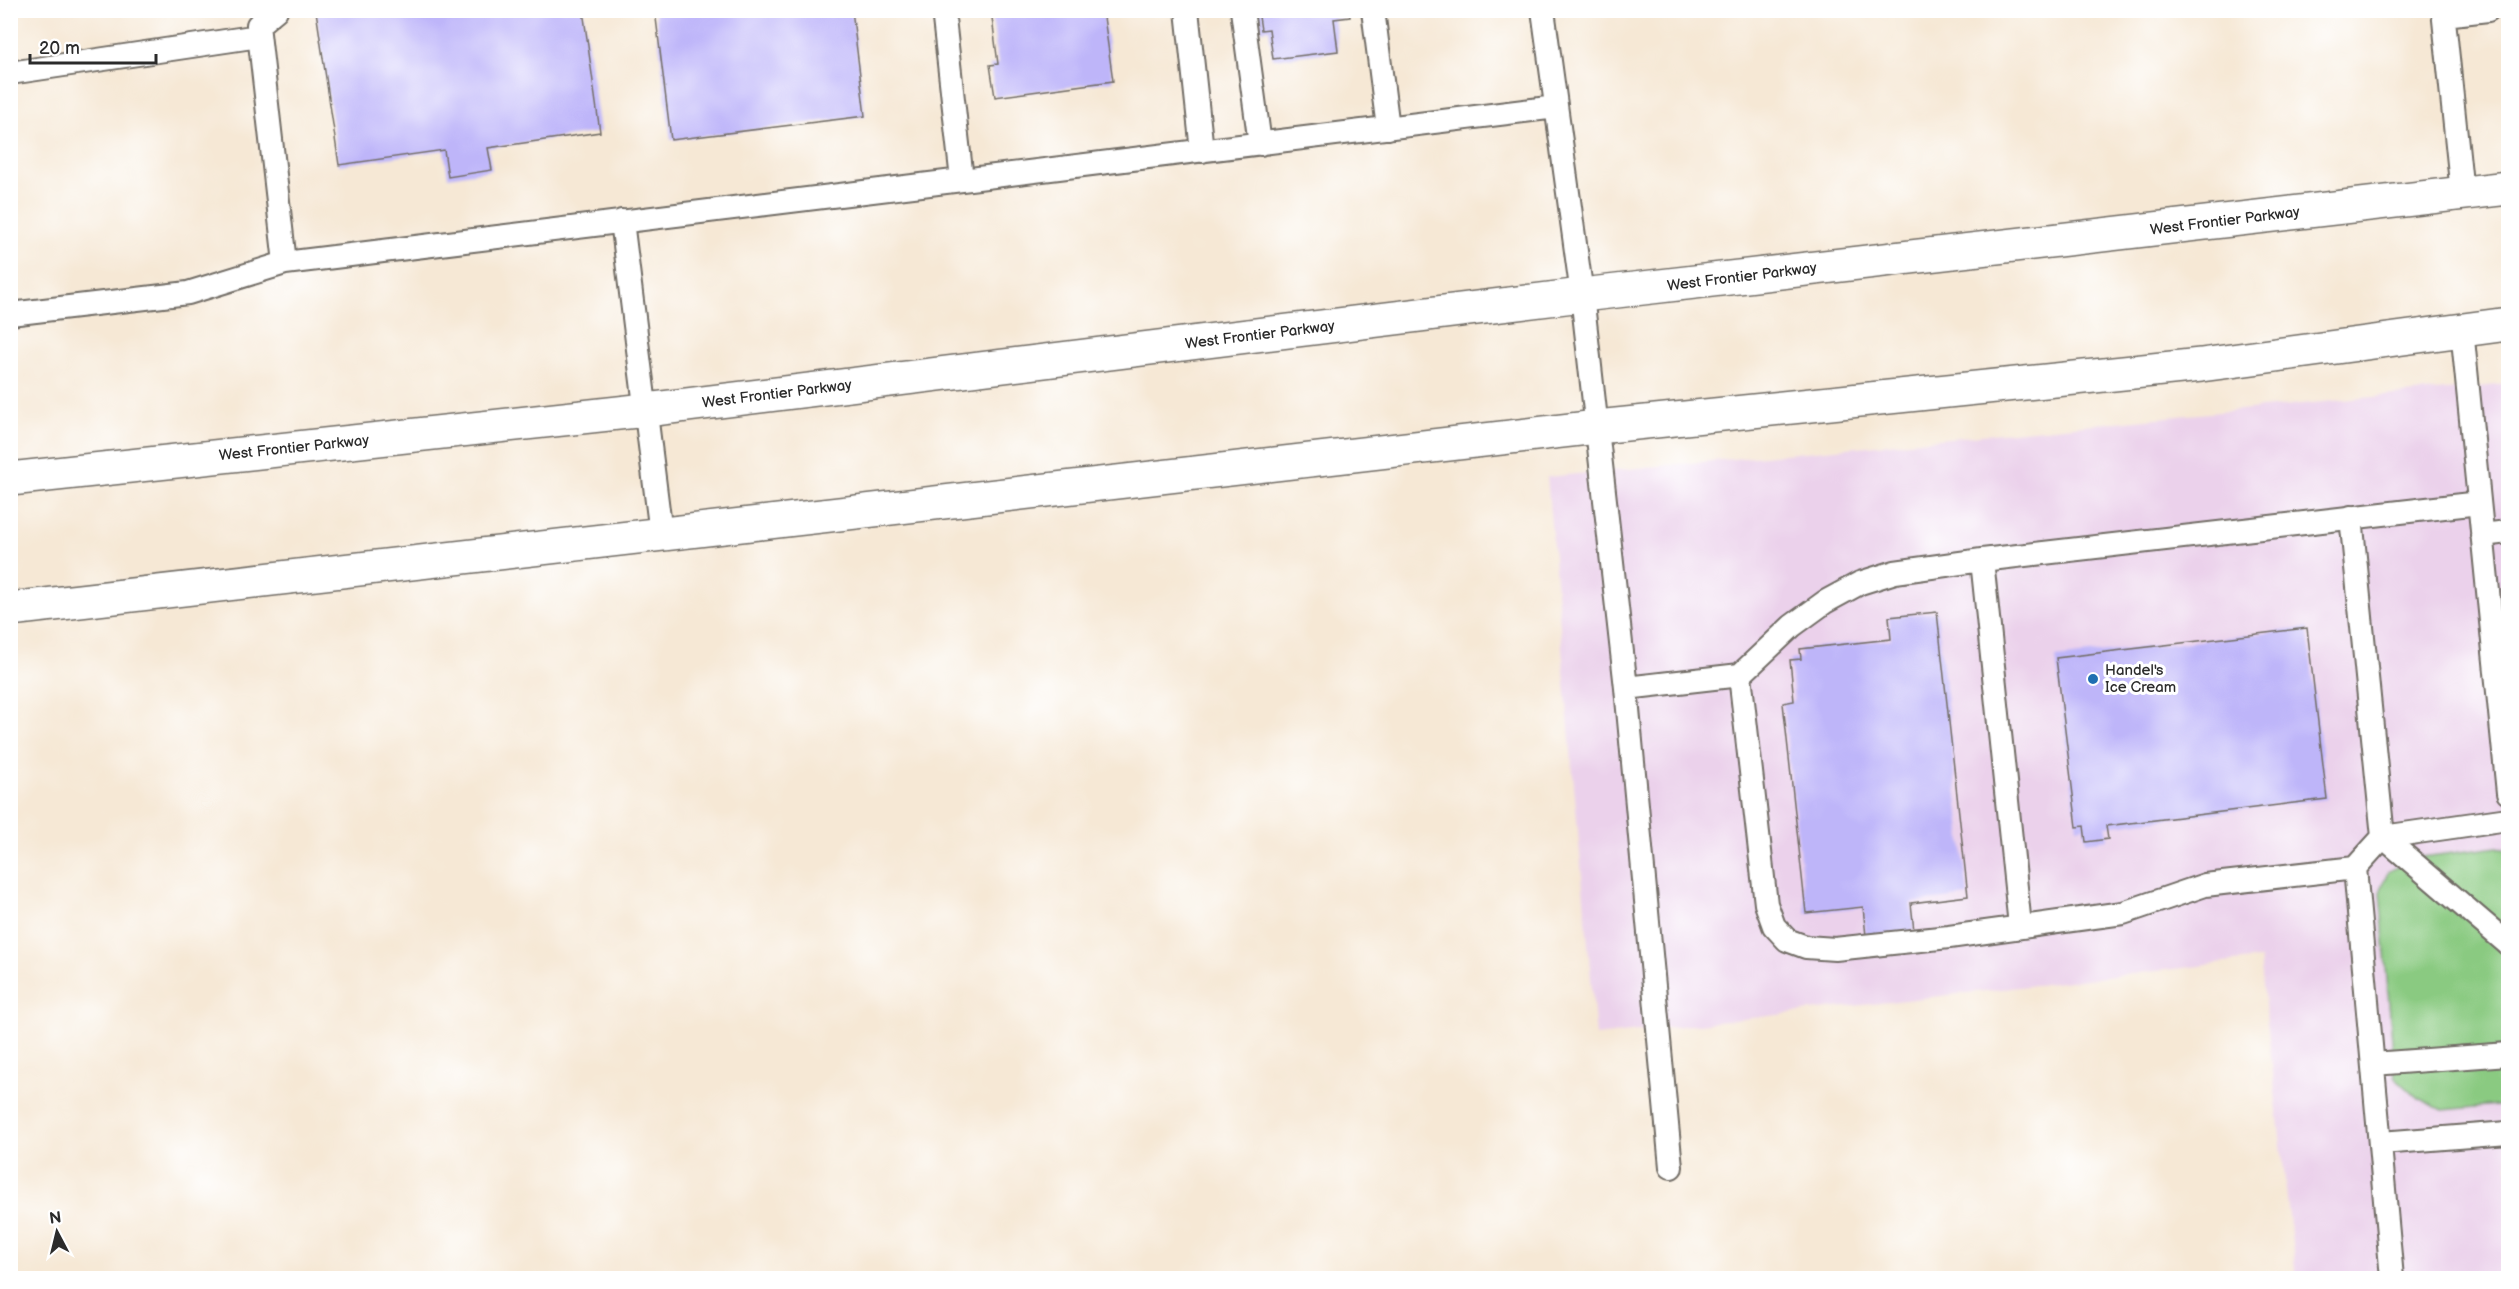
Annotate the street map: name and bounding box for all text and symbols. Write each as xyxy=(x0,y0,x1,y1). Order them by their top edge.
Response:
scale bar xyxy=(30,27,156,65)
text: 20 m xyxy=(39,38,80,59)
street label: West Frontier Parkway xyxy=(2149,202,2301,240)
street label: West Frontier Parkway xyxy=(1666,258,1818,296)
street label: West Frontier Parkway xyxy=(1184,316,1336,354)
street label: West Frontier Parkway xyxy=(701,375,853,413)
street label: West Frontier Parkway xyxy=(218,431,370,465)
place label: Handel's Ice Cream xyxy=(2105,661,2176,697)
marker: Handel's Ice Cream xyxy=(2086,672,2100,686)
north arrow xyxy=(27,1202,87,1262)
text: N xyxy=(48,1208,62,1229)

